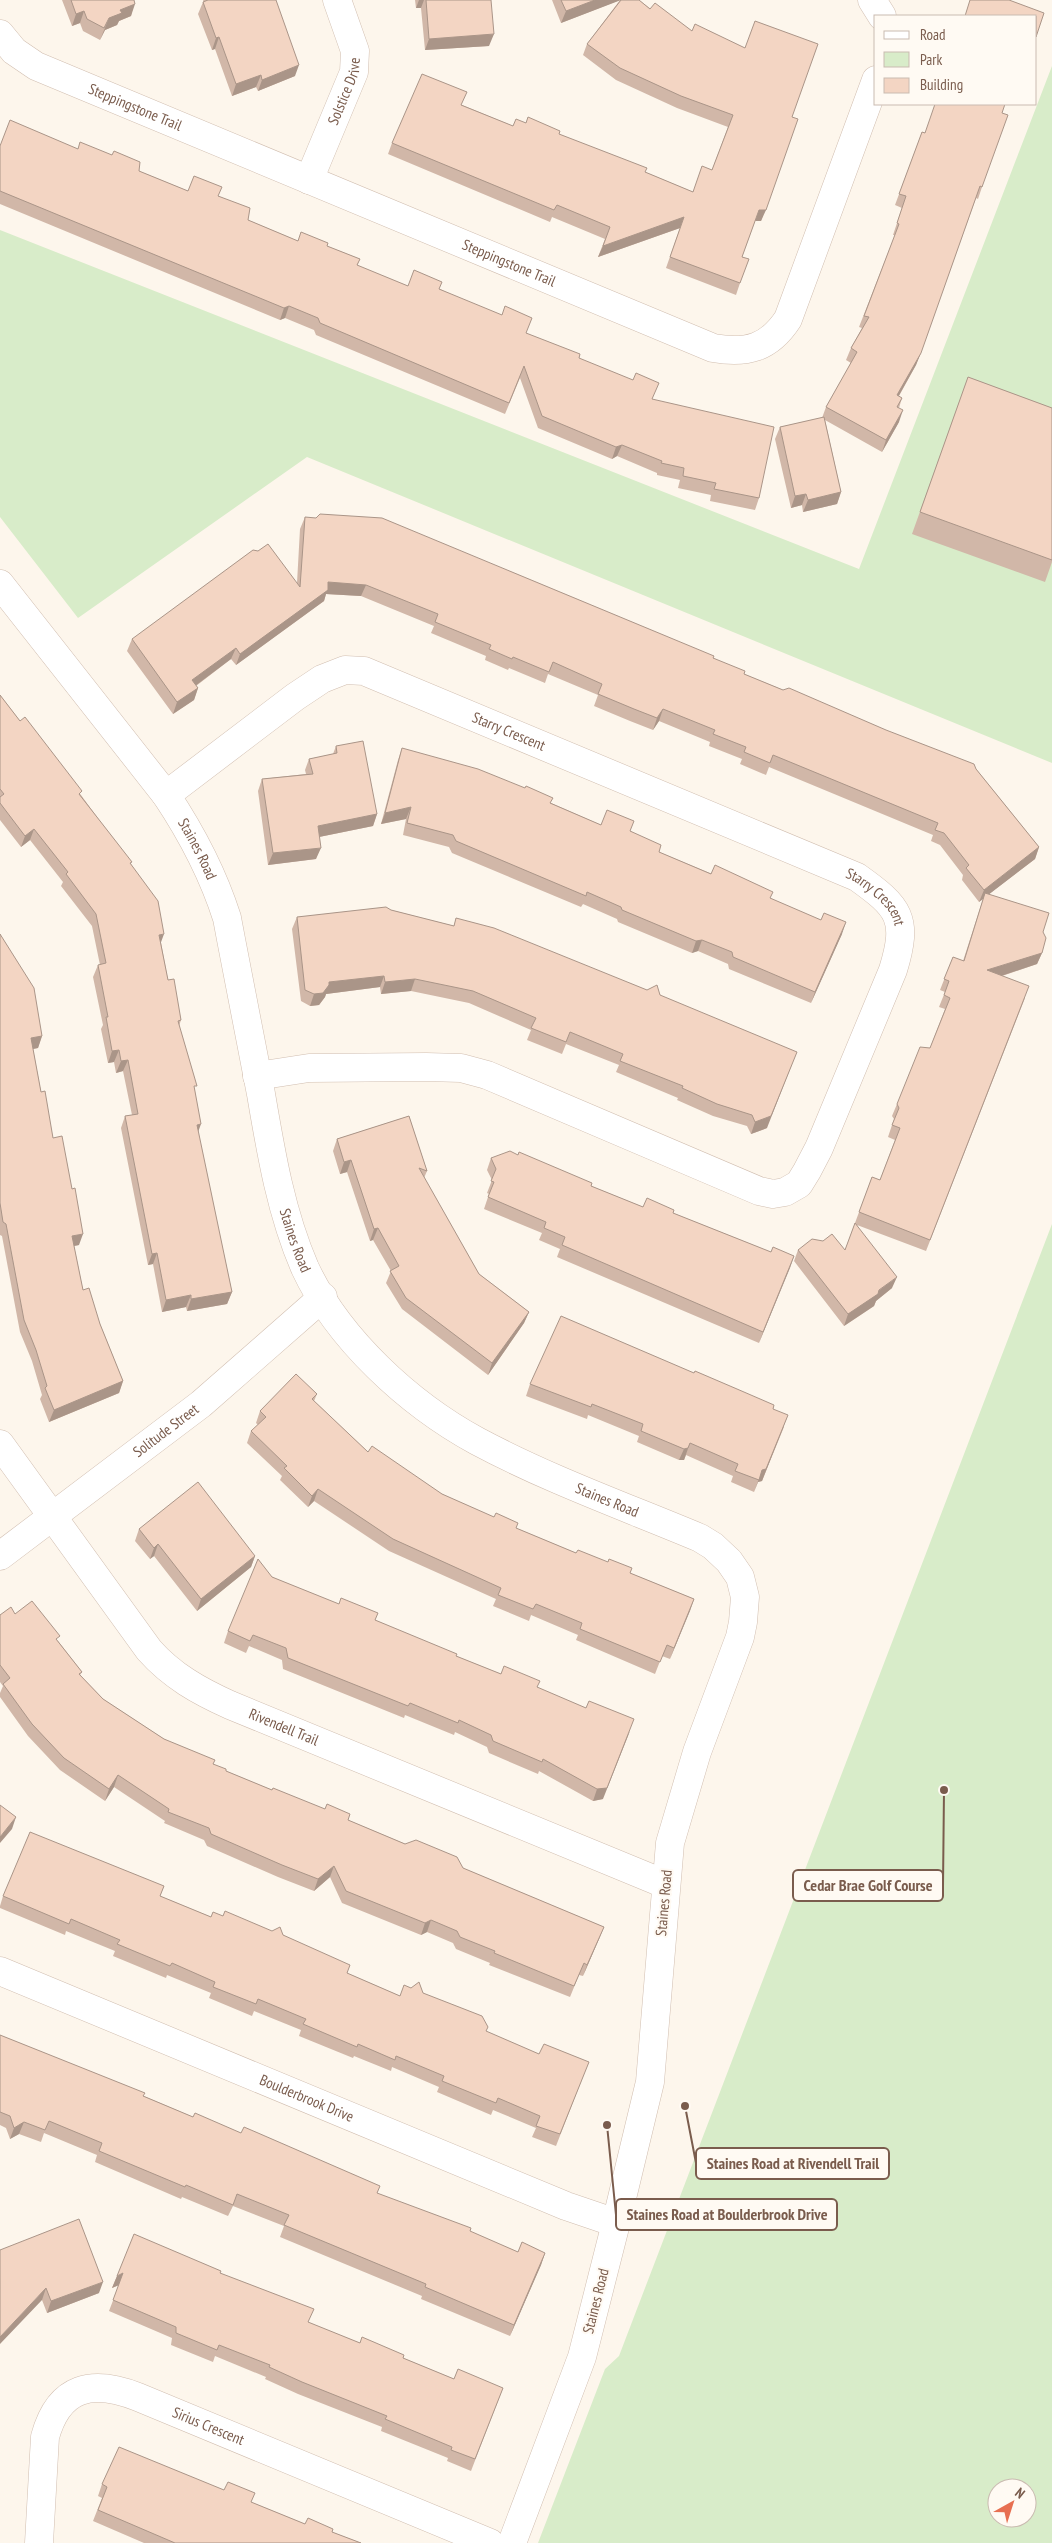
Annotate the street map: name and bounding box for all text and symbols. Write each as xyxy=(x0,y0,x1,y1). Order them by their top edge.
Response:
legend xyxy=(874,15,1037,105)
text: Road xyxy=(920,25,946,44)
text: Park xyxy=(920,50,942,69)
street label: Solstice Drive xyxy=(323,57,364,127)
text: Building xyxy=(920,75,963,94)
street label: Steppingstone Trail xyxy=(86,79,185,135)
street label: Steppingstone Trail xyxy=(460,235,559,291)
street label: Starry Crescent xyxy=(470,707,548,755)
street label: Staines Road xyxy=(174,815,221,882)
street label: Starry Crescent xyxy=(843,863,909,927)
street label: Staines Road xyxy=(276,1206,316,1275)
street label: Solitude Street xyxy=(129,1399,202,1461)
street label: Staines Road xyxy=(573,1478,642,1521)
street label: Rivendell Trail xyxy=(246,1704,322,1750)
street label: Staines Road xyxy=(651,1869,676,1937)
callout: Cedar Brae Golf Course xyxy=(793,1870,943,1901)
text: Cedar Brae Golf Course xyxy=(803,1875,933,1895)
street label: Boulderbrook Drive xyxy=(257,2070,357,2126)
callout: Staines Road at Rivendell Trail xyxy=(696,2148,889,2179)
text: Staines Road at Rivendell Trail xyxy=(707,2153,879,2173)
callout: Staines Road at Boulderbrook Drive xyxy=(616,2199,837,2230)
text: Staines Road at Boulderbrook Drive xyxy=(627,2204,828,2224)
street label: Staines Road xyxy=(578,2266,613,2335)
street label: Sirius Crescent xyxy=(170,2402,247,2449)
north arrow xyxy=(987,2478,1037,2528)
text: N xyxy=(1012,2484,1029,2502)

